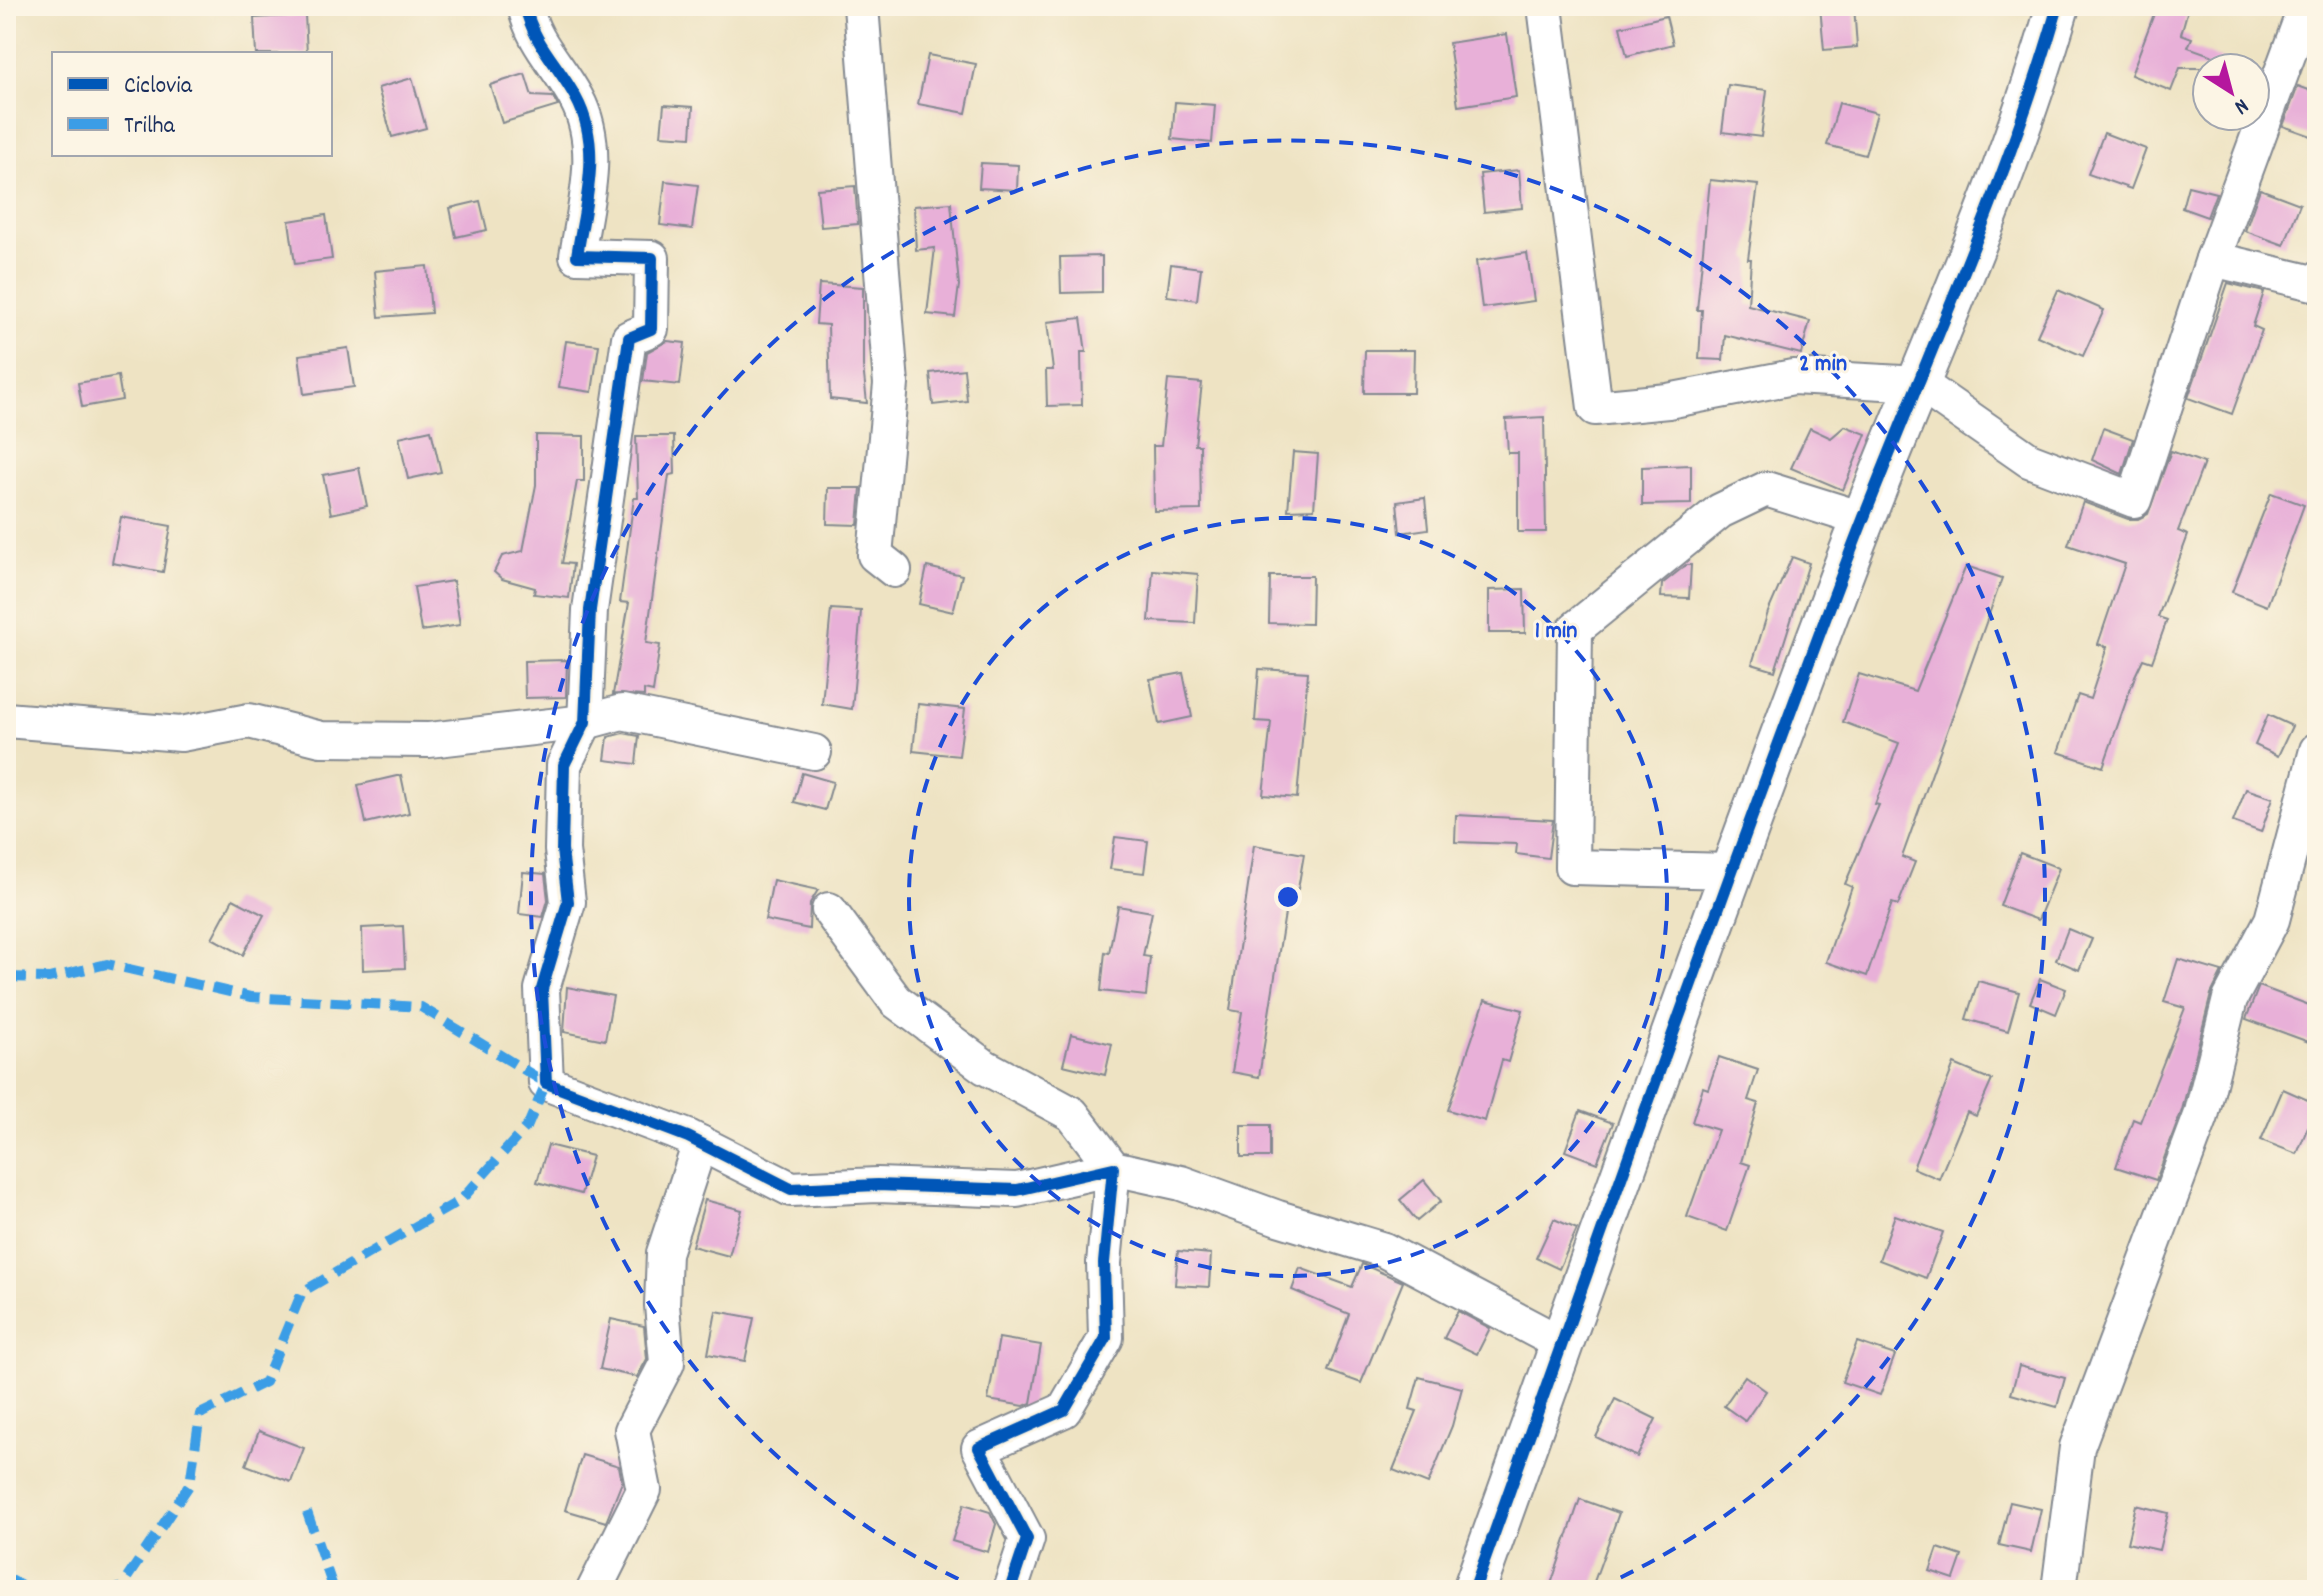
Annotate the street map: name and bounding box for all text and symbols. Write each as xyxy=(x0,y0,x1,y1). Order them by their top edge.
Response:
legend xyxy=(52,52,332,156)
north arrow xyxy=(2191,52,2271,132)
text: Ciclovia xyxy=(124,70,193,104)
text: N xyxy=(2227,90,2254,121)
text: Trilha xyxy=(124,110,176,144)
text: 2 min xyxy=(1799,348,1847,382)
text: 1 min xyxy=(1535,615,1577,649)
centre of rings xyxy=(1274,883,1302,911)

